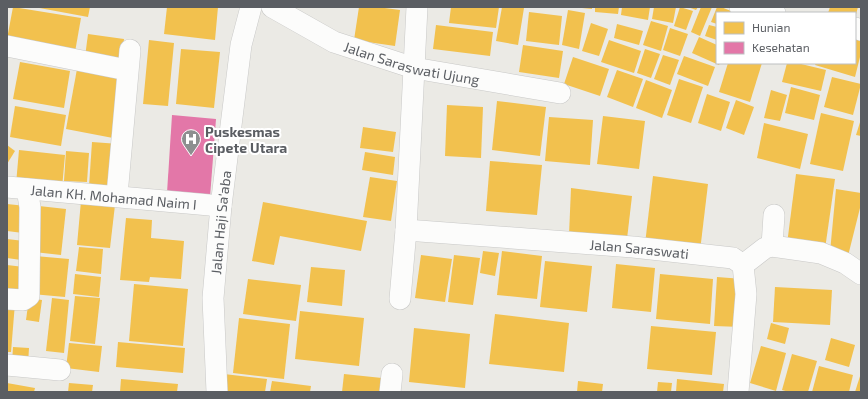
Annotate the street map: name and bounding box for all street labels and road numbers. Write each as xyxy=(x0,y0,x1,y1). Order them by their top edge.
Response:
street label: Jalan Saraswati Ujung xyxy=(342,37,481,88)
street label: Jalan Haji Sa'aba xyxy=(207,169,234,275)
street label: Jalan KH. Mohamad Naim I xyxy=(30,181,197,212)
street label: Jalan Saraswati xyxy=(589,235,690,262)

